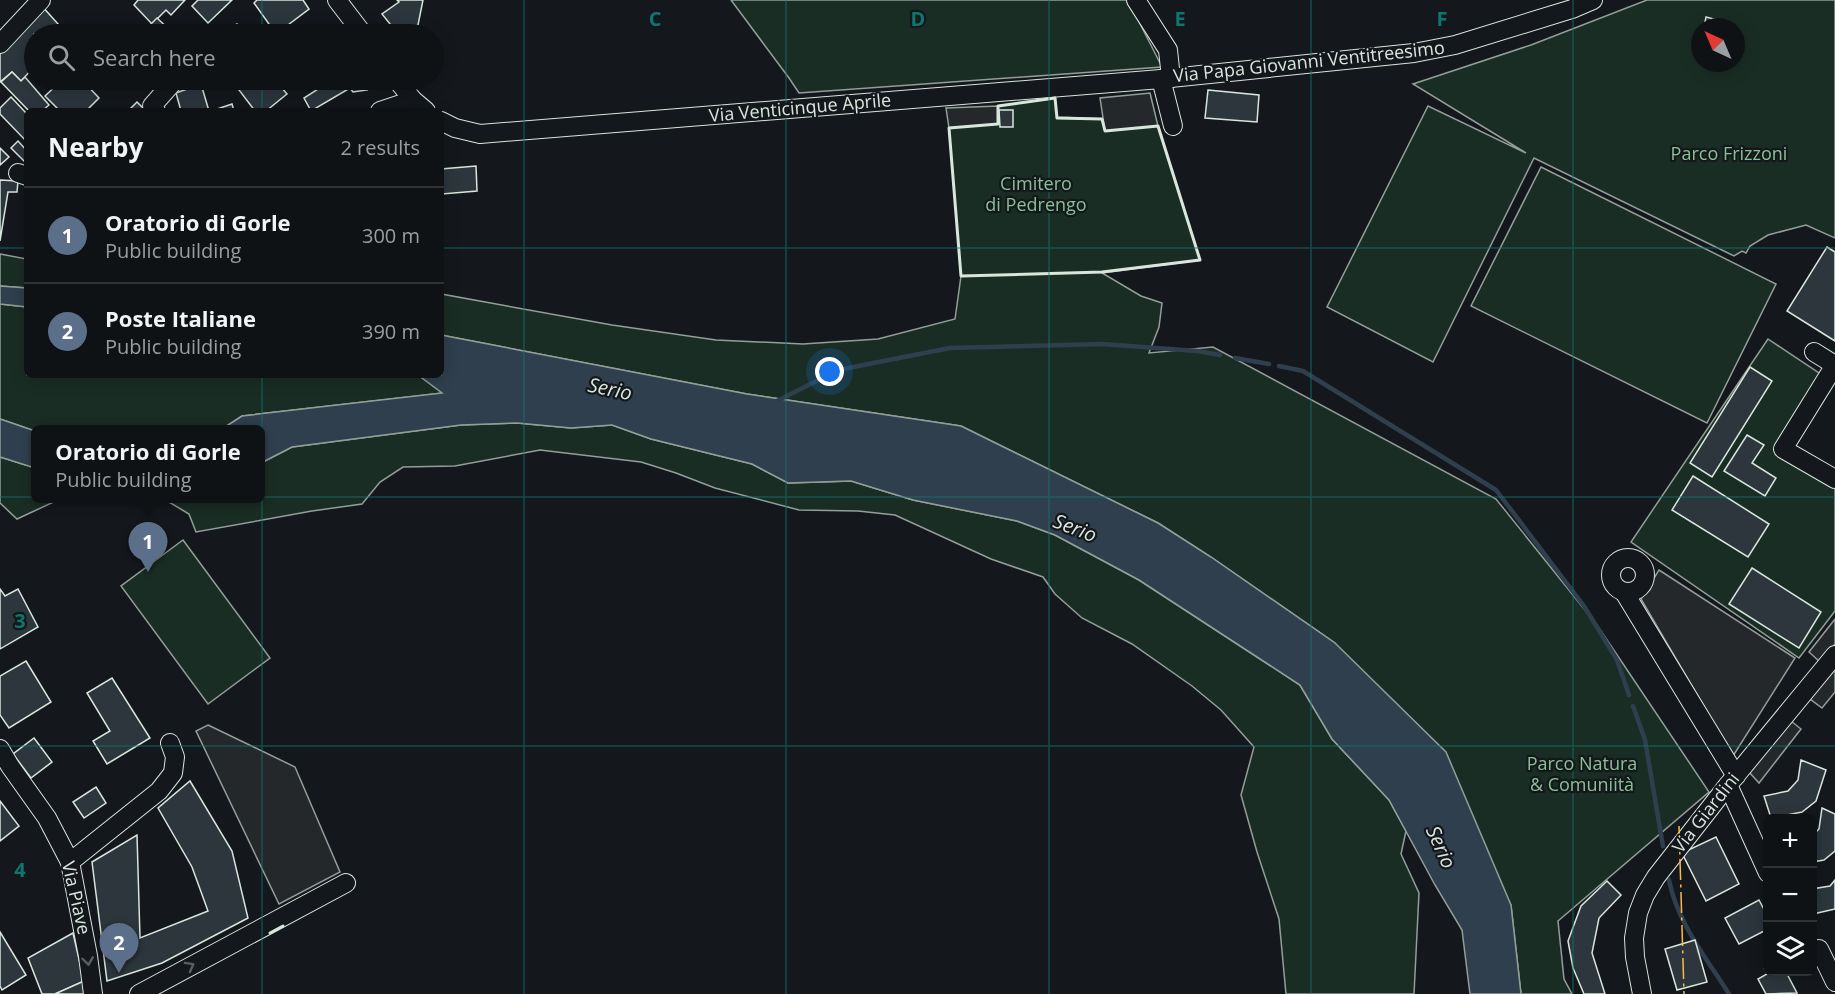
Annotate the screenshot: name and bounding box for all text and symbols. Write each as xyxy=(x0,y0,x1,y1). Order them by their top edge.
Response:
text: C xyxy=(649,5,662,32)
text: D xyxy=(911,5,925,32)
text: E xyxy=(1174,5,1186,32)
text: F xyxy=(1437,5,1447,32)
north arrow xyxy=(1691,18,1745,72)
search box xyxy=(24,24,444,90)
street label: Via Papa Giovanni Ventitreesimo xyxy=(1172,35,1446,87)
icon: search xyxy=(45,41,78,74)
text: Search here xyxy=(93,42,216,72)
street label: Via Venticinque Aprile xyxy=(708,87,892,127)
text: Nearby xyxy=(48,129,143,165)
text: 2 results xyxy=(340,134,420,161)
park label: Parco Frizzoni xyxy=(1671,141,1787,165)
park label: Cimitero di Pedrengo xyxy=(985,171,1087,216)
text: Oratorio di Gorle xyxy=(105,207,291,237)
text: 1 xyxy=(62,222,73,249)
text: 300 m xyxy=(362,222,420,249)
text: Public building xyxy=(105,237,241,264)
text: Poste Italiane xyxy=(105,303,256,333)
text: 2 xyxy=(62,318,73,345)
text: 390 m xyxy=(362,318,420,345)
text: Public building xyxy=(105,333,241,360)
your location xyxy=(815,357,844,386)
water label: Serio xyxy=(586,371,635,406)
popup xyxy=(31,425,265,503)
text: Oratorio di Gorle xyxy=(55,436,241,466)
text: Public building xyxy=(55,466,192,493)
water label: Serio xyxy=(1050,507,1101,548)
pin: 1 xyxy=(128,522,168,572)
text: 3 xyxy=(14,607,26,634)
park label: Parco Natura & Comuniità xyxy=(1527,751,1637,796)
street label: Via Giardini xyxy=(1666,767,1744,858)
map controls xyxy=(1763,814,1817,976)
button: + xyxy=(1763,814,1817,868)
water label: Serio xyxy=(1420,821,1463,872)
text: 4 xyxy=(14,856,26,883)
street label: Via Piave xyxy=(57,859,97,937)
button: − xyxy=(1763,868,1817,922)
button: layers xyxy=(1763,922,1817,976)
pin: 2 xyxy=(100,924,138,973)
one-way arrow xyxy=(82,956,94,966)
one-way arrow xyxy=(184,962,194,973)

